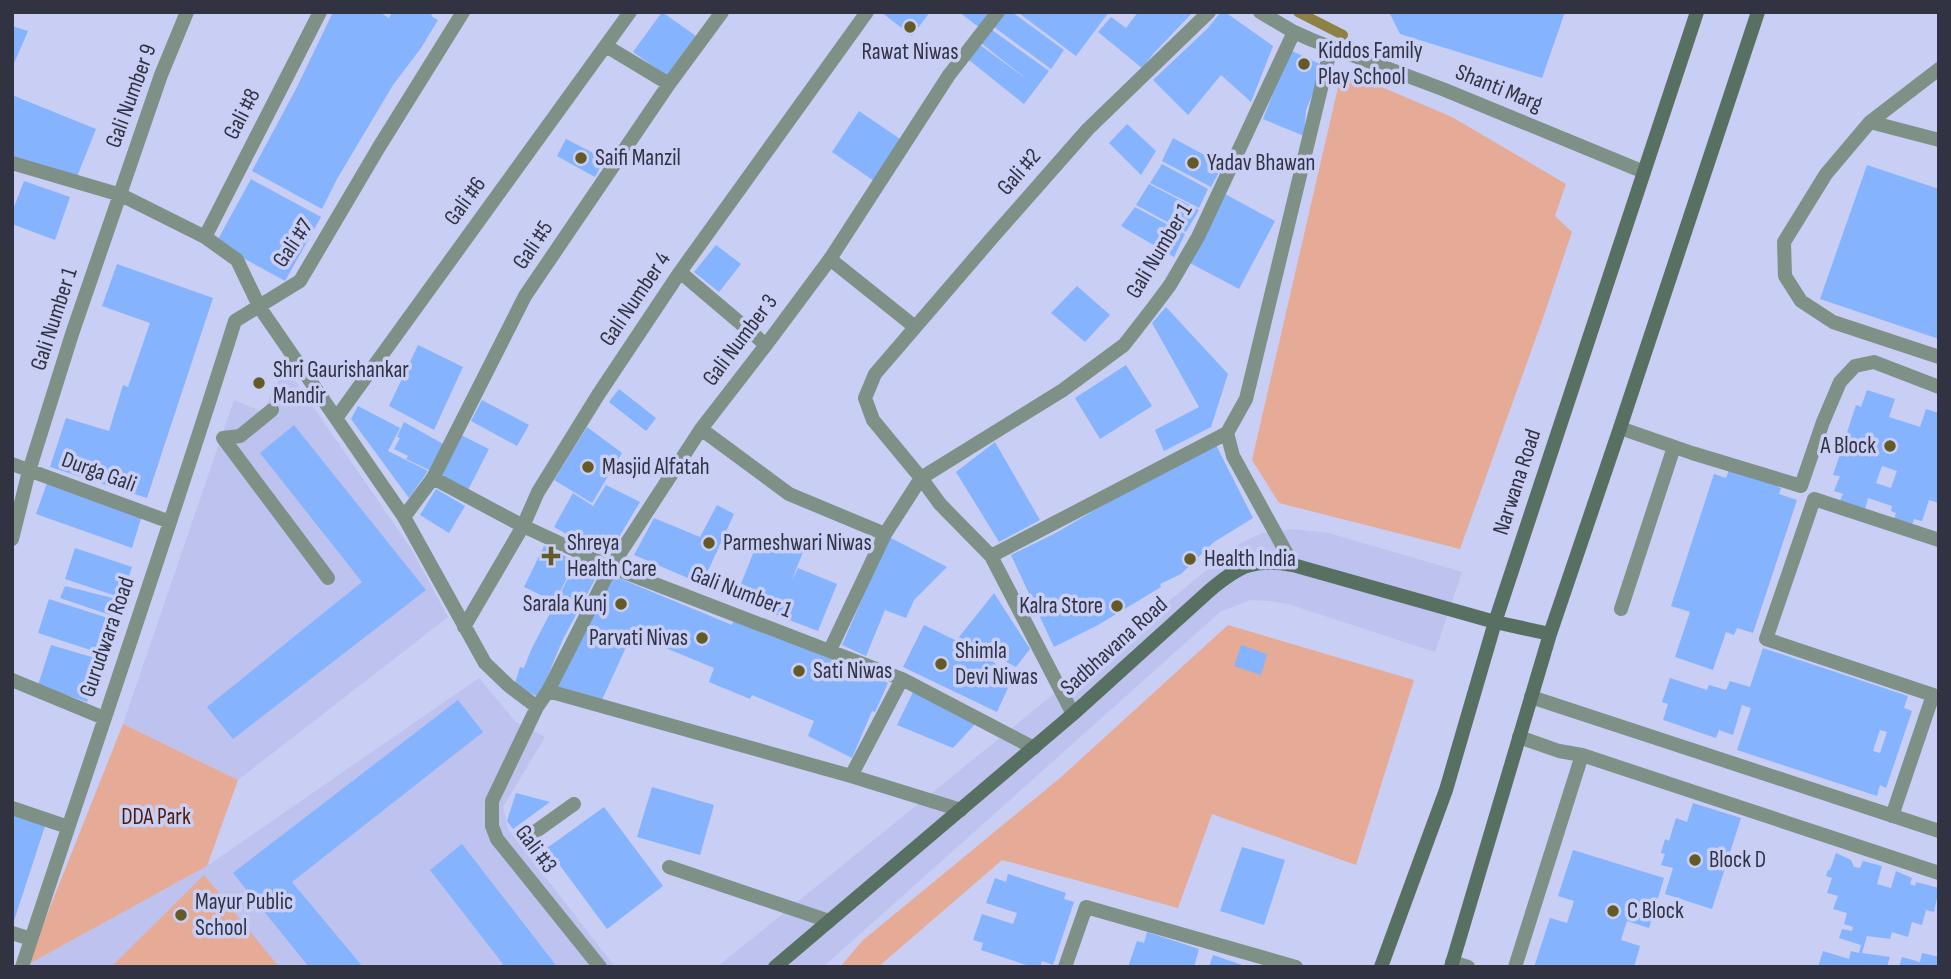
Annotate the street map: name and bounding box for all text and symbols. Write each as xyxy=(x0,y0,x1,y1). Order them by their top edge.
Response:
marker: Rawat Niwas xyxy=(902,19,918,35)
place label: Kiddos Family Play School xyxy=(1318,37,1423,91)
place label: Rawat Niwas xyxy=(862,38,958,66)
street label: Gali Number 9 xyxy=(99,40,163,152)
marker: Kiddos Family Play School xyxy=(1296,56,1312,72)
street label: Shanti Marg xyxy=(1451,58,1547,118)
street label: Gali #8 xyxy=(217,84,267,144)
street label: Gali #2 xyxy=(991,143,1047,201)
place label: Saifi Manzil xyxy=(595,144,681,172)
place label: Yadav Bhawan xyxy=(1207,149,1315,177)
marker: Saifi Manzil xyxy=(573,150,589,166)
marker: Yadav Bhawan xyxy=(1185,155,1201,171)
street label: Gali #6 xyxy=(438,171,492,231)
street label: Gali Number 1 xyxy=(1120,198,1198,304)
street label: Gali #7 xyxy=(267,213,319,273)
street label: Gali #5 xyxy=(507,215,559,275)
street label: Gali Number 4 xyxy=(593,246,677,351)
street label: Gali Number 1 xyxy=(24,264,84,374)
street label: Gali Number 3 xyxy=(696,289,784,391)
place label: Shri Gaurishankar Mandir xyxy=(273,356,409,410)
marker: Shri Gaurishankar Mandir xyxy=(251,375,267,391)
street label: Narwana Road xyxy=(1487,426,1547,538)
place label: A Block xyxy=(1819,432,1876,460)
marker: A Block xyxy=(1882,438,1898,454)
street label: Durga Gali xyxy=(58,446,140,498)
place label: Masjid Alfatah xyxy=(602,453,710,481)
marker: Masjid Alfatah xyxy=(580,459,596,475)
place label: Shreya Health Care xyxy=(567,529,657,583)
place label: Parmeshwari Niwas xyxy=(723,529,872,557)
marker: Parmeshwari Niwas xyxy=(701,535,717,551)
place label: Health India xyxy=(1204,545,1296,573)
marker: Shreya Health Care xyxy=(541,546,561,566)
marker: Health India xyxy=(1182,551,1198,567)
street label: Gali Number 1 xyxy=(686,560,796,624)
street label: Gurudwara Road xyxy=(73,573,141,701)
place label: Sarala Kunj xyxy=(523,590,607,618)
street label: Sadbhavana Road xyxy=(1055,591,1173,701)
place label: Kalra Store xyxy=(1019,592,1103,620)
marker: Sarala Kunj xyxy=(613,596,629,612)
marker: Kalra Store xyxy=(1109,598,1125,614)
place label: Parvati Nivas xyxy=(589,624,688,652)
marker: Parvati Nivas xyxy=(694,630,710,646)
place label: Shimla Devi Niwas xyxy=(955,637,1038,691)
marker: Shimla Devi Niwas xyxy=(933,656,949,672)
place label: Sati Niwas xyxy=(813,657,892,685)
marker: Sati Niwas xyxy=(791,663,807,679)
park label: DDA Park xyxy=(121,803,191,831)
street label: Gali #3 xyxy=(509,819,563,879)
place label: Block D xyxy=(1709,846,1766,874)
marker: Block D xyxy=(1687,852,1703,868)
place label: Mayur Public School xyxy=(195,888,293,942)
place label: C Block xyxy=(1627,897,1684,925)
marker: C Block xyxy=(1605,903,1621,919)
marker: Mayur Public School xyxy=(173,907,189,923)

